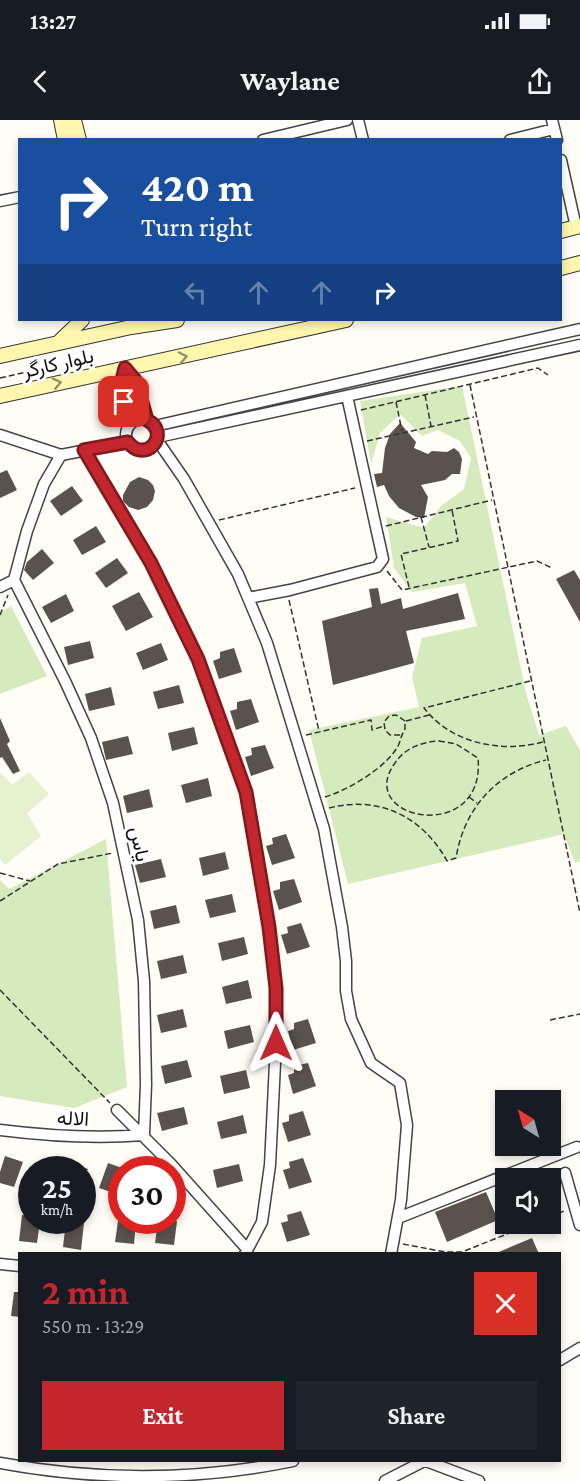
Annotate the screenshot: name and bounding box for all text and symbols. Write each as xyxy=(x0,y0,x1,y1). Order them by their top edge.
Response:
text: 13:27 xyxy=(30,9,76,34)
icon: back xyxy=(24,65,57,98)
icon: share xyxy=(523,65,556,98)
text: Waylane xyxy=(240,66,340,96)
icon: right xyxy=(42,162,120,240)
text: 420 m xyxy=(141,163,254,210)
text: Turn right xyxy=(141,212,252,242)
icon: left xyxy=(179,276,212,309)
icon: ahead xyxy=(242,276,275,309)
icon: ahead xyxy=(305,276,338,309)
icon: right xyxy=(368,276,401,309)
street label: بلوار کارگر xyxy=(19,344,96,384)
one-way arrow xyxy=(177,351,187,364)
pin xyxy=(98,376,149,427)
one-way arrow xyxy=(52,378,62,391)
icon: arrive xyxy=(107,385,140,418)
street label: یاس xyxy=(125,825,154,864)
position arrow xyxy=(244,1011,308,1075)
north arrow xyxy=(495,1090,561,1156)
map controls xyxy=(495,1090,561,1234)
street label: الاله xyxy=(56,1106,90,1130)
speed limit sign: 30 xyxy=(108,1156,186,1234)
button: sound xyxy=(495,1168,561,1234)
text: 25 xyxy=(42,1171,72,1204)
text: km/h xyxy=(41,1202,73,1218)
text: 2 min xyxy=(42,1272,129,1312)
button: close xyxy=(474,1272,537,1335)
text: 550 m · 13:29 xyxy=(42,1315,145,1337)
button: Exit xyxy=(42,1381,284,1450)
button: Share xyxy=(296,1381,537,1450)

